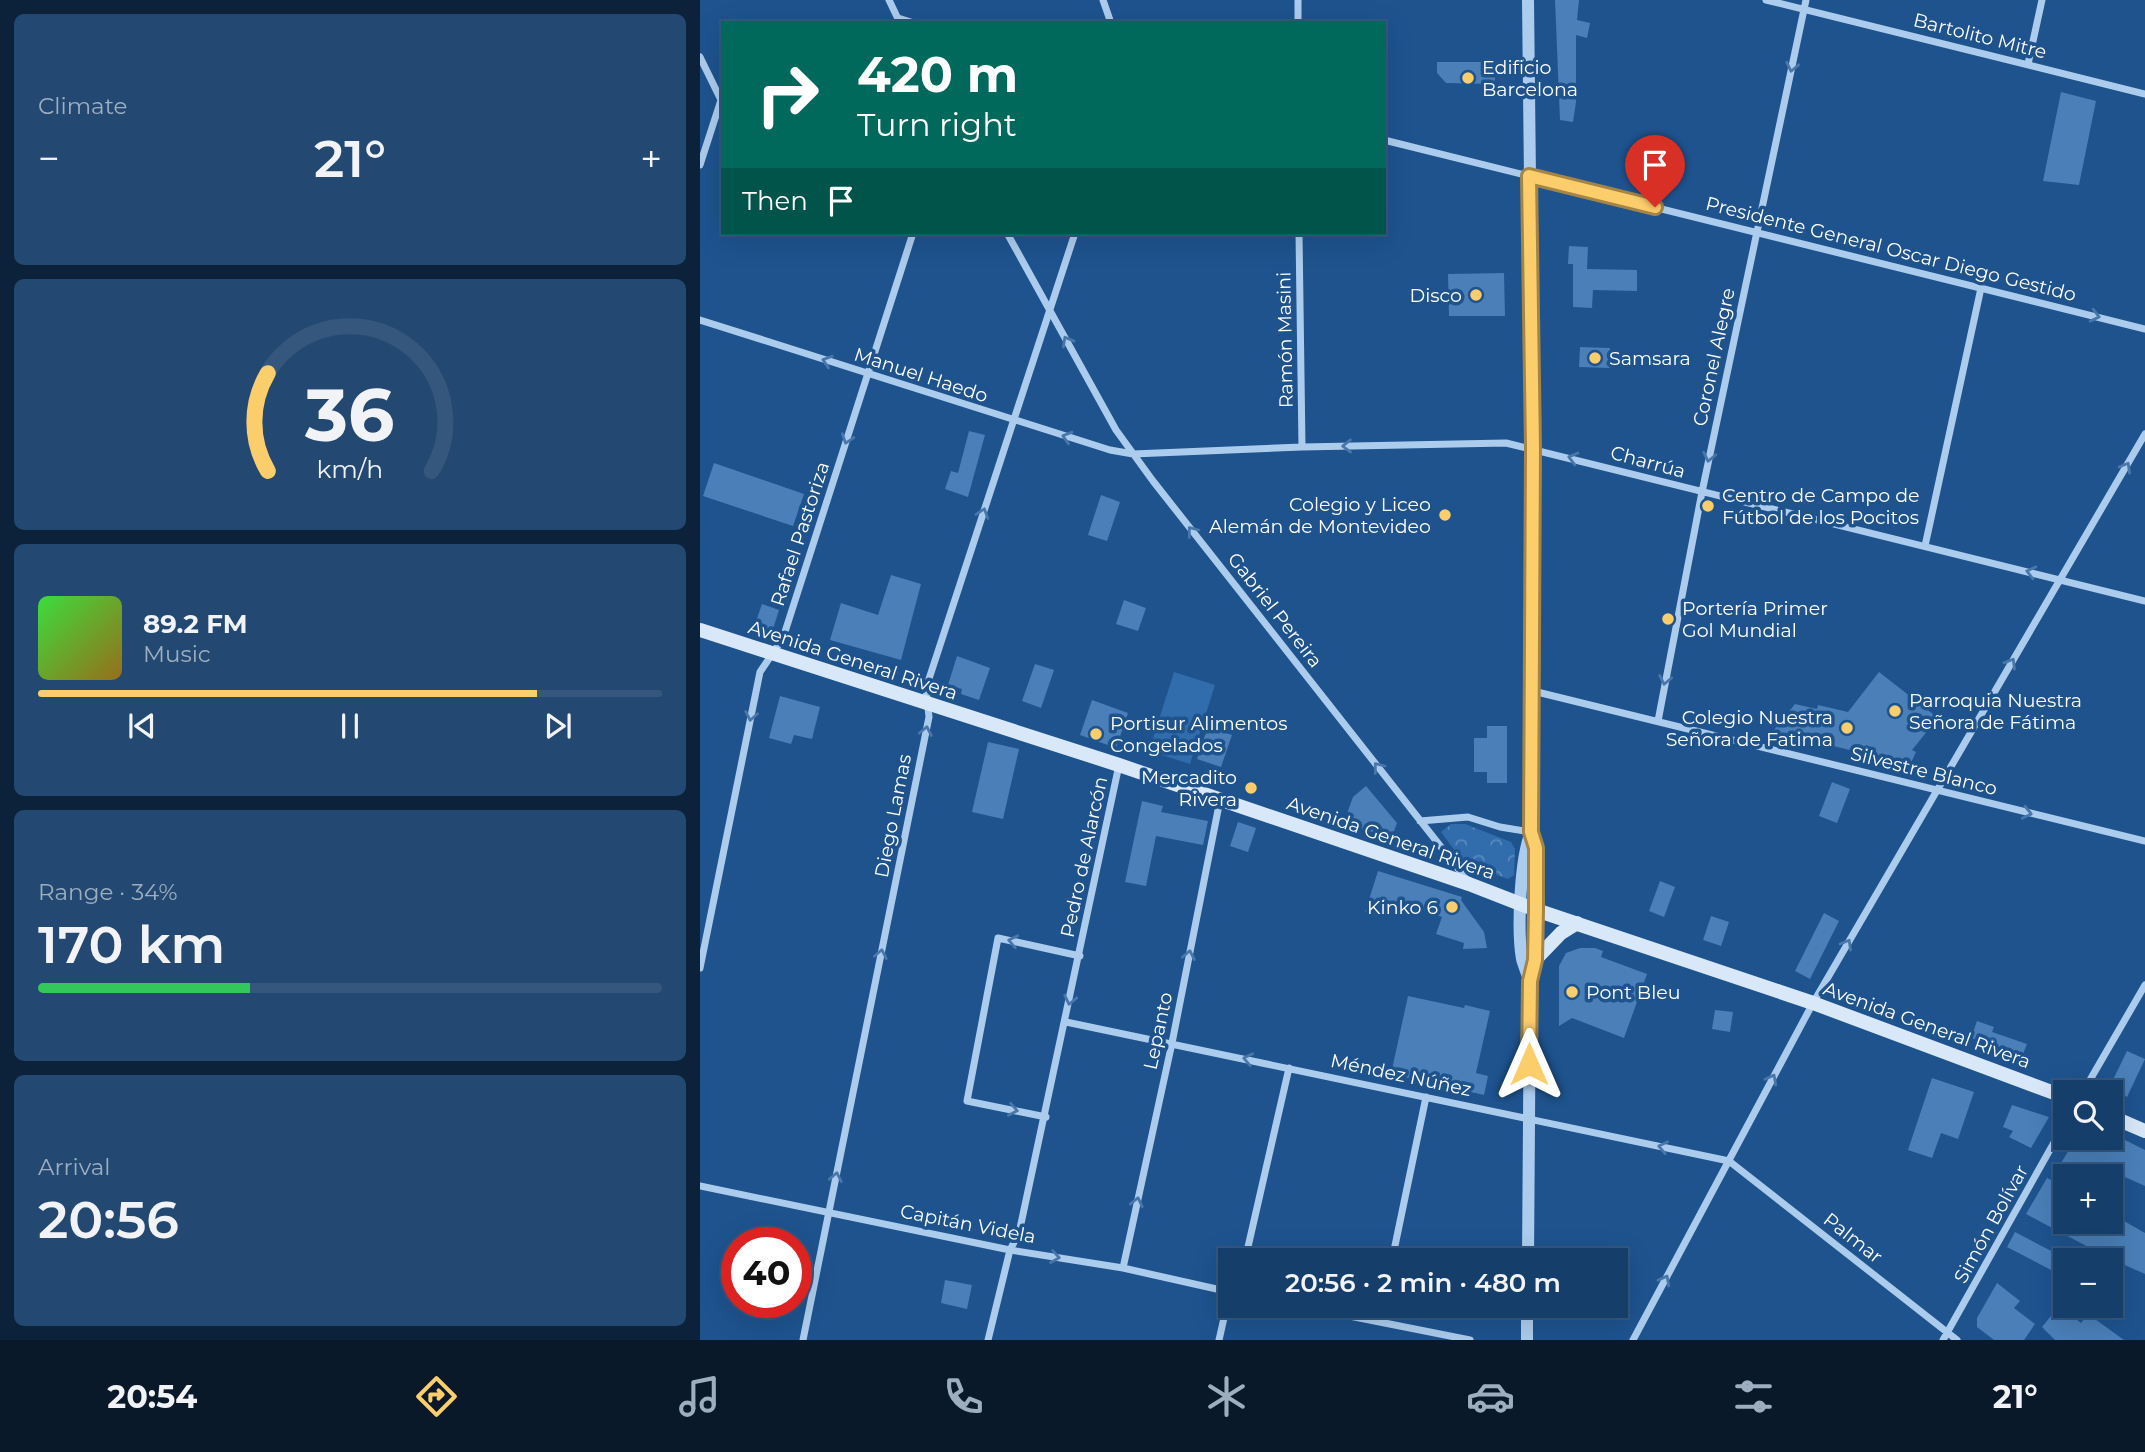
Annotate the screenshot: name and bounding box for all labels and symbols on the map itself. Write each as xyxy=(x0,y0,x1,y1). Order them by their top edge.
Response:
street label: Bartolito Mitre xyxy=(1911,8,2049,64)
place label: Edificio Barcelona xyxy=(1482,56,1578,101)
one-way arrow xyxy=(1785,61,1800,73)
marker: Edificio Barcelona xyxy=(1460,70,1476,86)
pin xyxy=(1625,135,1685,207)
street label: Presidente General Oscar Diego Gestido xyxy=(1703,192,2079,306)
street label: Ramón Masini xyxy=(1272,272,1298,408)
place label: Disco xyxy=(1409,284,1462,307)
street label: Coronel Alegre xyxy=(1688,286,1740,428)
marker: Disco xyxy=(1468,287,1484,303)
one-way arrow xyxy=(2089,308,2101,322)
one-way arrow xyxy=(1062,336,1075,348)
street label: Manuel Haedo xyxy=(851,343,991,408)
place label: Samsara xyxy=(1609,347,1691,370)
marker: Samsara xyxy=(1587,350,1603,366)
one-way arrow xyxy=(821,354,833,369)
one-way arrow xyxy=(1061,431,1073,446)
one-way arrow xyxy=(841,432,855,444)
one-way arrow xyxy=(1341,438,1352,454)
street label: Charrúa xyxy=(1608,441,1688,483)
one-way arrow xyxy=(1703,451,1718,463)
one-way arrow xyxy=(1567,452,1579,466)
street label: Rafael Pastoriza xyxy=(766,459,834,609)
one-way arrow xyxy=(2118,462,2131,474)
place label: Centro de Campo de Fútbol de los Pocitos xyxy=(1722,484,1920,529)
place label: Colegio y Liceo Alemán de Montevideo xyxy=(1209,493,1431,538)
marker: Centro de Campo de Fútbol de los Pocitos xyxy=(1700,498,1716,514)
marker: Colegio y Liceo Alemán de Montevideo xyxy=(1437,507,1453,523)
one-way arrow xyxy=(974,508,989,520)
one-way arrow xyxy=(1187,526,1200,538)
street label: Gabriel Pereira xyxy=(1223,548,1327,672)
one-way arrow xyxy=(2025,566,2037,580)
place label: Portería Primer Gol Mundial xyxy=(1682,597,1828,642)
marker: Portería Primer Gol Mundial xyxy=(1660,611,1676,627)
street label: Avenida General Rivera xyxy=(745,615,961,705)
one-way arrow xyxy=(2003,658,2016,671)
one-way arrow xyxy=(1659,674,1674,686)
place label: Parroquia Nuestra Señora de Fátima xyxy=(1909,689,2082,734)
marker: Parroquia Nuestra Señora de Fátima xyxy=(1887,703,1903,719)
place label: Colegio Nuestra Señora de Fatima xyxy=(1666,706,1833,751)
one-way arrow xyxy=(744,710,759,722)
place label: Portisur Alimentos Congelados xyxy=(1110,712,1288,757)
marker: Colegio Nuestra Señora de Fatima xyxy=(1839,720,1855,736)
one-way arrow xyxy=(918,725,933,737)
marker: Portisur Alimentos Congelados xyxy=(1088,726,1104,742)
street label: Silvestre Blanco xyxy=(1848,742,2000,800)
street label: Diego Lamas xyxy=(870,752,916,880)
one-way arrow xyxy=(1373,763,1386,775)
place label: Mercadito Rivera xyxy=(1141,766,1237,811)
street label: Pedro de Alarcón xyxy=(1056,774,1112,940)
marker: Mercadito Rivera xyxy=(1243,780,1259,796)
street label: Avenida General Rivera xyxy=(1284,792,1498,884)
one-way arrow xyxy=(2021,805,2033,819)
place label: Kinko 6 xyxy=(1367,896,1438,919)
marker: Kinko 6 xyxy=(1444,899,1460,915)
one-way arrow xyxy=(1007,935,1019,950)
one-way arrow xyxy=(1839,939,1852,951)
one-way arrow xyxy=(872,948,887,960)
one-way arrow xyxy=(1181,949,1196,961)
street label: Avenida General Rivera xyxy=(1820,977,2034,1073)
place label: Pont Bleu xyxy=(1586,981,1681,1004)
marker: Pont Bleu xyxy=(1564,984,1580,1000)
street label: Lepanto xyxy=(1139,990,1177,1072)
one-way arrow xyxy=(1064,994,1079,1006)
position arrow xyxy=(1492,1027,1566,1101)
street label: Méndez Núñez xyxy=(1328,1049,1474,1101)
one-way arrow xyxy=(1242,1053,1254,1068)
one-way arrow xyxy=(1764,1074,1778,1087)
one-way arrow xyxy=(1007,1102,1019,1117)
one-way arrow xyxy=(1657,1140,1669,1155)
street label: Simón Bolívar xyxy=(1949,1161,2033,1287)
one-way arrow xyxy=(827,1171,842,1183)
one-way arrow xyxy=(1129,1196,1143,1208)
street label: Capitán Videla xyxy=(898,1200,1038,1248)
street label: Palmar xyxy=(1819,1208,1887,1268)
speed limit sign: 40 xyxy=(721,1227,812,1318)
one-way arrow xyxy=(1049,1249,1061,1264)
one-way arrow xyxy=(1657,1275,1670,1287)

